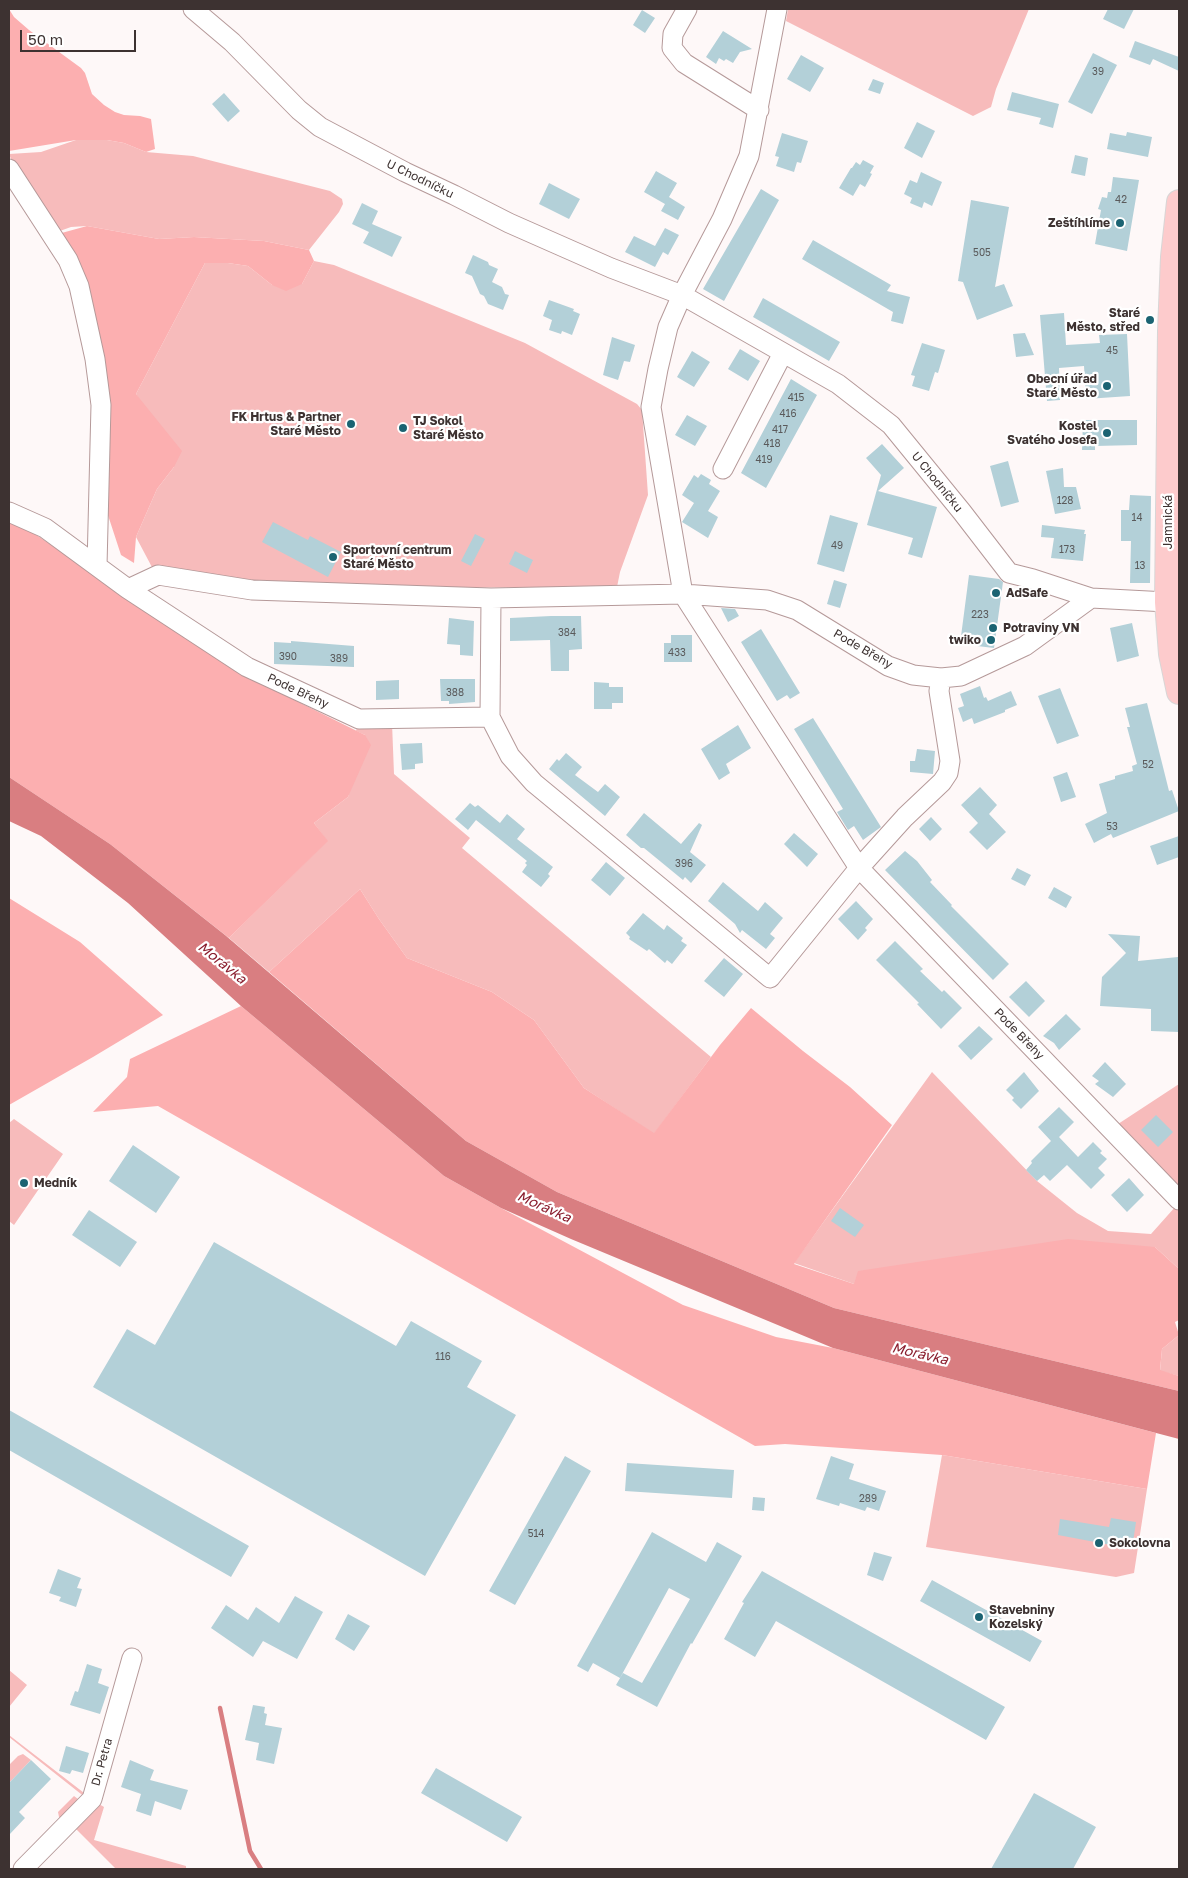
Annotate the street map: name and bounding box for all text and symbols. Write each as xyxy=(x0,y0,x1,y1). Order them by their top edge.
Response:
scale bar xyxy=(22,20,139,52)
text: 50 m xyxy=(28,30,63,48)
house number: 39 xyxy=(1092,66,1104,78)
street label: U Chodníčku xyxy=(384,157,456,201)
house number: 42 xyxy=(1115,194,1127,206)
place label: Zeštíhlíme xyxy=(1048,216,1110,230)
marker: Zeštíhlíme xyxy=(1114,217,1126,229)
house number: 505 xyxy=(973,247,991,259)
place label: Staré Město, střed xyxy=(1066,306,1140,334)
marker: Staré Město, střed xyxy=(1144,314,1156,326)
house number: 45 xyxy=(1106,345,1118,357)
place label: Obecní úřad Staré Město xyxy=(1026,372,1097,400)
marker: Obecní úřad Staré Město xyxy=(1101,380,1113,392)
house number: 415 xyxy=(788,392,804,404)
house number: 416 xyxy=(780,408,796,420)
place label: FK Hrtus & Partner Staré Město xyxy=(231,410,341,438)
place label: TJ Sokol Staré Město xyxy=(413,414,484,442)
marker: FK Hrtus & Partner Staré Město xyxy=(345,418,357,430)
place label: Kostel Svatého Josefa xyxy=(1007,419,1097,447)
marker: TJ Sokol Staré Město xyxy=(397,422,409,434)
house number: 417 xyxy=(772,424,788,436)
marker: Kostel Svatého Josefa xyxy=(1101,427,1113,439)
house number: 418 xyxy=(763,438,781,450)
street label: U Chodníčku xyxy=(908,449,966,515)
house number: 419 xyxy=(756,454,772,466)
house number: 128 xyxy=(1057,495,1073,507)
street label: Jamnická xyxy=(1161,495,1175,549)
house number: 14 xyxy=(1132,512,1142,524)
house number: 49 xyxy=(831,540,843,552)
place label: Sportovní centrum Staré Město xyxy=(343,543,451,571)
house number: 173 xyxy=(1059,544,1075,556)
marker: Sportovní centrum Staré Město xyxy=(327,551,339,563)
house number: 13 xyxy=(1135,560,1145,572)
place label: AdSafe xyxy=(1006,586,1048,600)
marker: AdSafe xyxy=(990,587,1002,599)
house number: 223 xyxy=(971,609,989,621)
place label: Potraviny VN xyxy=(1003,621,1080,635)
marker: Potraviny VN xyxy=(987,622,999,634)
street label: Pode Břehy xyxy=(831,626,895,672)
house number: 384 xyxy=(558,627,576,639)
place label: twiko xyxy=(949,633,981,647)
marker: twiko xyxy=(985,634,997,646)
house number: 433 xyxy=(668,647,686,659)
house number: 390 xyxy=(279,651,297,663)
house number: 389 xyxy=(330,653,348,665)
street label: Pode Břehy xyxy=(265,671,331,711)
house number: 388 xyxy=(446,687,464,699)
house number: 52 xyxy=(1142,759,1154,771)
house number: 53 xyxy=(1106,821,1118,833)
house number: 396 xyxy=(675,858,693,870)
water label: Morávka xyxy=(195,939,249,987)
street label: Pode Břehy xyxy=(991,1005,1047,1063)
place label: Medník xyxy=(34,1176,77,1190)
marker: Medník xyxy=(18,1177,30,1189)
water label: Morávka xyxy=(515,1188,573,1226)
water label: Morávka xyxy=(890,1339,950,1369)
house number: 116 xyxy=(435,1351,451,1363)
house number: 289 xyxy=(859,1493,877,1505)
house number: 514 xyxy=(528,1528,544,1540)
place label: Sokolovna xyxy=(1109,1536,1170,1550)
marker: Sokolovna xyxy=(1093,1537,1105,1549)
place label: Stavebniny Kozelský xyxy=(989,1603,1055,1631)
marker: Stavebniny Kozelský xyxy=(973,1611,985,1623)
street label: Dr. Petra xyxy=(88,1736,116,1788)

